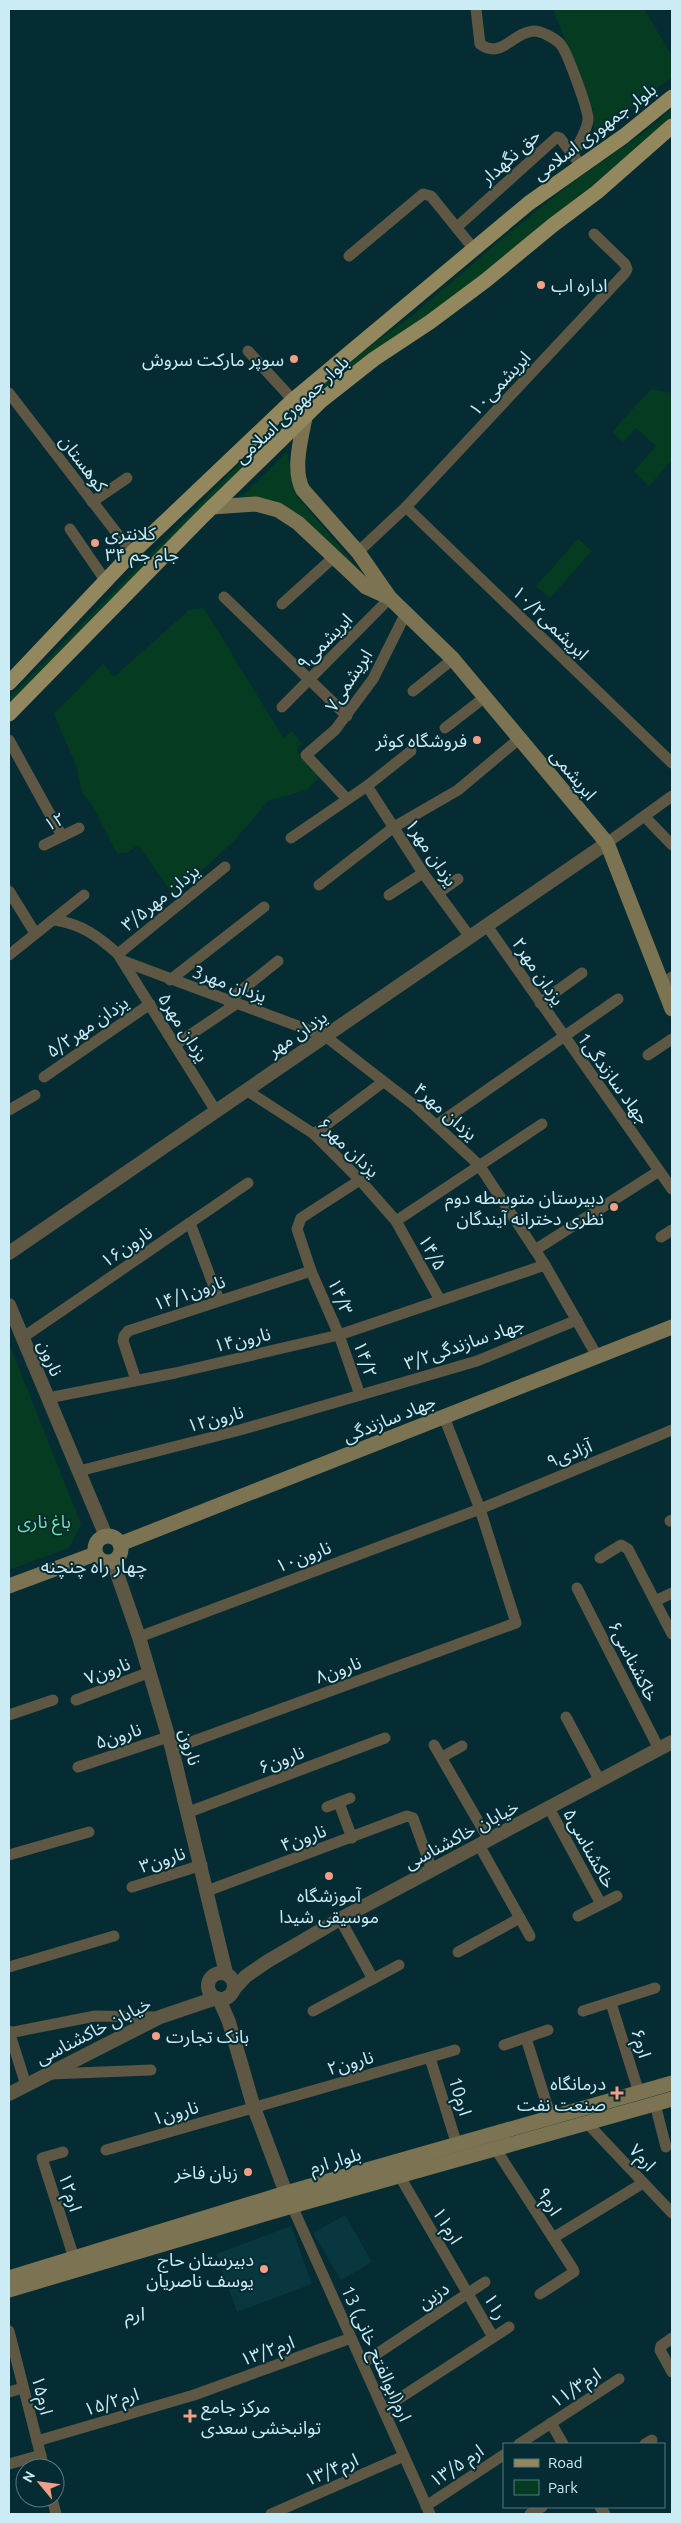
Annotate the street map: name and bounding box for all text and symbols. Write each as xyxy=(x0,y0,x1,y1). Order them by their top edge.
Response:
street label: بلوار جمهوری اسلامی xyxy=(529,78,661,185)
street label: حق نگهدار xyxy=(475,124,545,190)
place label: اداره اب xyxy=(551,275,608,297)
marker: اداره اب xyxy=(535,279,547,291)
street label: ابریشمی۱۰ xyxy=(464,347,535,421)
place label: سوپر مارکت سروش xyxy=(142,349,284,371)
street label: بلوار جمهوری اسلامی xyxy=(230,351,354,468)
marker: سوپر مارکت سروش xyxy=(288,353,300,365)
street label: کوهستان xyxy=(55,431,112,497)
place label: کلانتری ۳۴ جام جم xyxy=(105,523,179,569)
marker: کلانتری ۳۴ جام جم xyxy=(89,537,101,549)
street label: ۱۰/۲ابریشمی xyxy=(508,581,593,665)
street label: ابریشمی۹ xyxy=(292,609,357,675)
street label: ابریشمی۷ xyxy=(320,645,377,716)
place label: فروشگاه کوثر xyxy=(374,730,467,752)
marker: فروشگاه کوثر xyxy=(471,734,483,746)
street label: ابریشمی xyxy=(546,745,601,805)
street label: ۱۲ xyxy=(40,807,68,835)
street label: یزدان مهر۱ xyxy=(400,814,462,891)
street label: ۳/۵یزدان مهر xyxy=(117,860,204,936)
street label: یزدان مهر۲ xyxy=(507,933,569,1010)
street label: 3یزدان مهر xyxy=(190,960,270,1007)
street label: یزدان مهر۵ xyxy=(153,989,213,1066)
street label: ۵/۲یزدان مهر xyxy=(42,991,133,1062)
street label: یزدان مهر xyxy=(263,1006,331,1062)
street label: 1جهاد سازندگی xyxy=(572,1028,654,1129)
street label: یزدان مهر۴ xyxy=(409,1078,482,1145)
street label: یزدان مهر۶ xyxy=(313,1113,384,1182)
place label: دبیرستان متوسطه دوم نظری دخترانه آیندگان xyxy=(445,1187,604,1230)
marker: دبیرستان متوسطه دوم نظری دخترانه آیندگان xyxy=(608,1201,620,1213)
street label: نارون۱۶ xyxy=(97,1222,157,1272)
street label: ۱۴/۵ xyxy=(415,1231,451,1273)
street label: ۱۴/۱نارون xyxy=(150,1270,228,1315)
street label: ۱۴/۳ xyxy=(324,1275,358,1317)
street label: ۳/۲جهاد سازندگی xyxy=(401,1313,527,1375)
street label: نارون۱۴ xyxy=(212,1323,273,1357)
street label: نارون xyxy=(33,1337,67,1380)
street label: ۱۴/۲ xyxy=(350,1338,382,1380)
street label: جهاد سازندگی xyxy=(340,1390,439,1448)
street label: نارون۱۲ xyxy=(185,1401,246,1437)
street label: آزادی۹ xyxy=(543,1435,596,1473)
park label: باغ ناری xyxy=(17,1511,71,1536)
street label: نارون۱۰ xyxy=(273,1536,334,1578)
district label: چهار راه چنچنه xyxy=(41,1555,147,1579)
street label: خاکشناسی۶ xyxy=(603,1617,663,1705)
street label: نارون۸ xyxy=(312,1652,364,1688)
street label: نارون۷ xyxy=(81,1653,133,1689)
street label: نارون۵ xyxy=(92,1718,144,1754)
street label: نارون xyxy=(174,1726,206,1768)
street label: نارون۶ xyxy=(255,1741,307,1779)
street label: خیابان خاکشناسی xyxy=(400,1795,522,1874)
street label: خاکشناسی۵ xyxy=(558,1805,620,1892)
street label: نارون۴ xyxy=(277,1820,329,1856)
street label: نارون۳ xyxy=(136,1842,188,1878)
marker: آموزشگاه موسیقی شیدا xyxy=(323,1870,335,1882)
place label: آموزشگاه موسیقی شیدا xyxy=(279,1885,379,1928)
street label: خیابان خاکشناسی xyxy=(32,1992,155,2069)
place label: بانک تجارت xyxy=(166,2026,249,2048)
street label: ارم۶ xyxy=(623,2026,656,2061)
marker: بانک تجارت xyxy=(150,2030,162,2042)
street label: نارون۲ xyxy=(324,2046,376,2080)
place label: درمانگاه صنعت نفت xyxy=(517,2073,606,2114)
street label: ارم10 xyxy=(441,2074,476,2119)
marker: درمانگاه صنعت نفت xyxy=(610,2086,624,2100)
street label: نارون۱ xyxy=(149,2096,201,2130)
street label: ارم۷ xyxy=(622,2140,660,2178)
street label: بلوار ارم xyxy=(307,2143,364,2182)
place label: زبان فاخر xyxy=(173,2162,238,2184)
marker: زبان فاخر xyxy=(242,2166,254,2178)
street label: ارم۱۲ xyxy=(51,2170,87,2215)
street label: ارم۹ xyxy=(530,2183,566,2221)
street label: ارم۱۱ xyxy=(425,2203,467,2250)
place label: دبیرستان حاج یوسف ناصریان xyxy=(146,2249,254,2292)
marker: دبیرستان حاج یوسف ناصریان xyxy=(258,2263,270,2275)
street label: دزین xyxy=(414,2277,453,2314)
street label: 13 ارم(ابوالفتح خانی) xyxy=(333,2282,416,2426)
street label: ۱۱ر xyxy=(479,2289,511,2324)
district label: ارم xyxy=(125,2303,145,2329)
street label: ۱۳/۲ارم xyxy=(237,2331,299,2374)
street label: ۱۱/۳ارم xyxy=(546,2363,607,2415)
street label: ارم۱۵ xyxy=(24,2373,57,2418)
street label: ۱۵/۲ارم xyxy=(81,2383,142,2424)
place label: مرکز جامع توانبخشی سعدی xyxy=(201,2396,321,2439)
marker: مرکز جامع توانبخشی سعدی xyxy=(183,2409,197,2423)
street label: ۱۳/۵ ارم xyxy=(425,2440,489,2494)
legend xyxy=(503,2443,666,2508)
street label: ۱۳/۴ارم xyxy=(301,2449,363,2494)
text: Road xyxy=(548,2454,583,2471)
north arrow xyxy=(15,2458,65,2508)
text: N xyxy=(19,2468,38,2485)
text: Park xyxy=(548,2479,578,2496)

